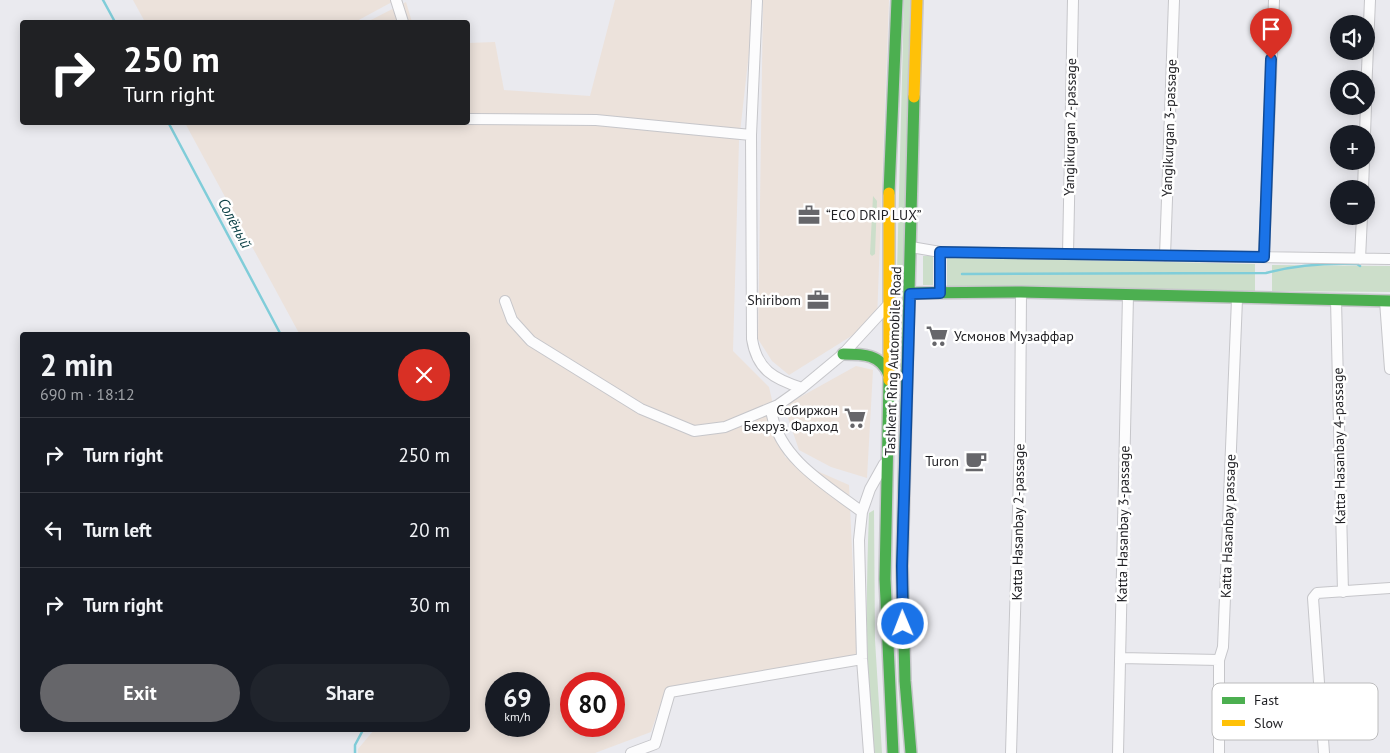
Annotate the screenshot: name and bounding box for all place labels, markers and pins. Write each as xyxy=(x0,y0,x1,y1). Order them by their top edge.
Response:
pin xyxy=(1250,8,1292,59)
office icon: “ECO DRIP LUX” xyxy=(796,202,822,228)
place label: “ECO DRIP LUX” xyxy=(826,206,922,224)
office icon: Shiribom xyxy=(805,287,831,313)
place label: Shiribom xyxy=(747,291,801,309)
supermarket icon: Усмонов Музаффар xyxy=(924,323,950,349)
place label: Усмонов Музаффар xyxy=(954,327,1074,345)
place label: Собиржон Бехруз. Фарход xyxy=(744,401,838,435)
supermarket icon: Собиржон Бехруз. Фарход xyxy=(842,405,868,431)
cafe icon: Turon xyxy=(963,448,989,474)
place label: Turon xyxy=(925,452,959,470)

